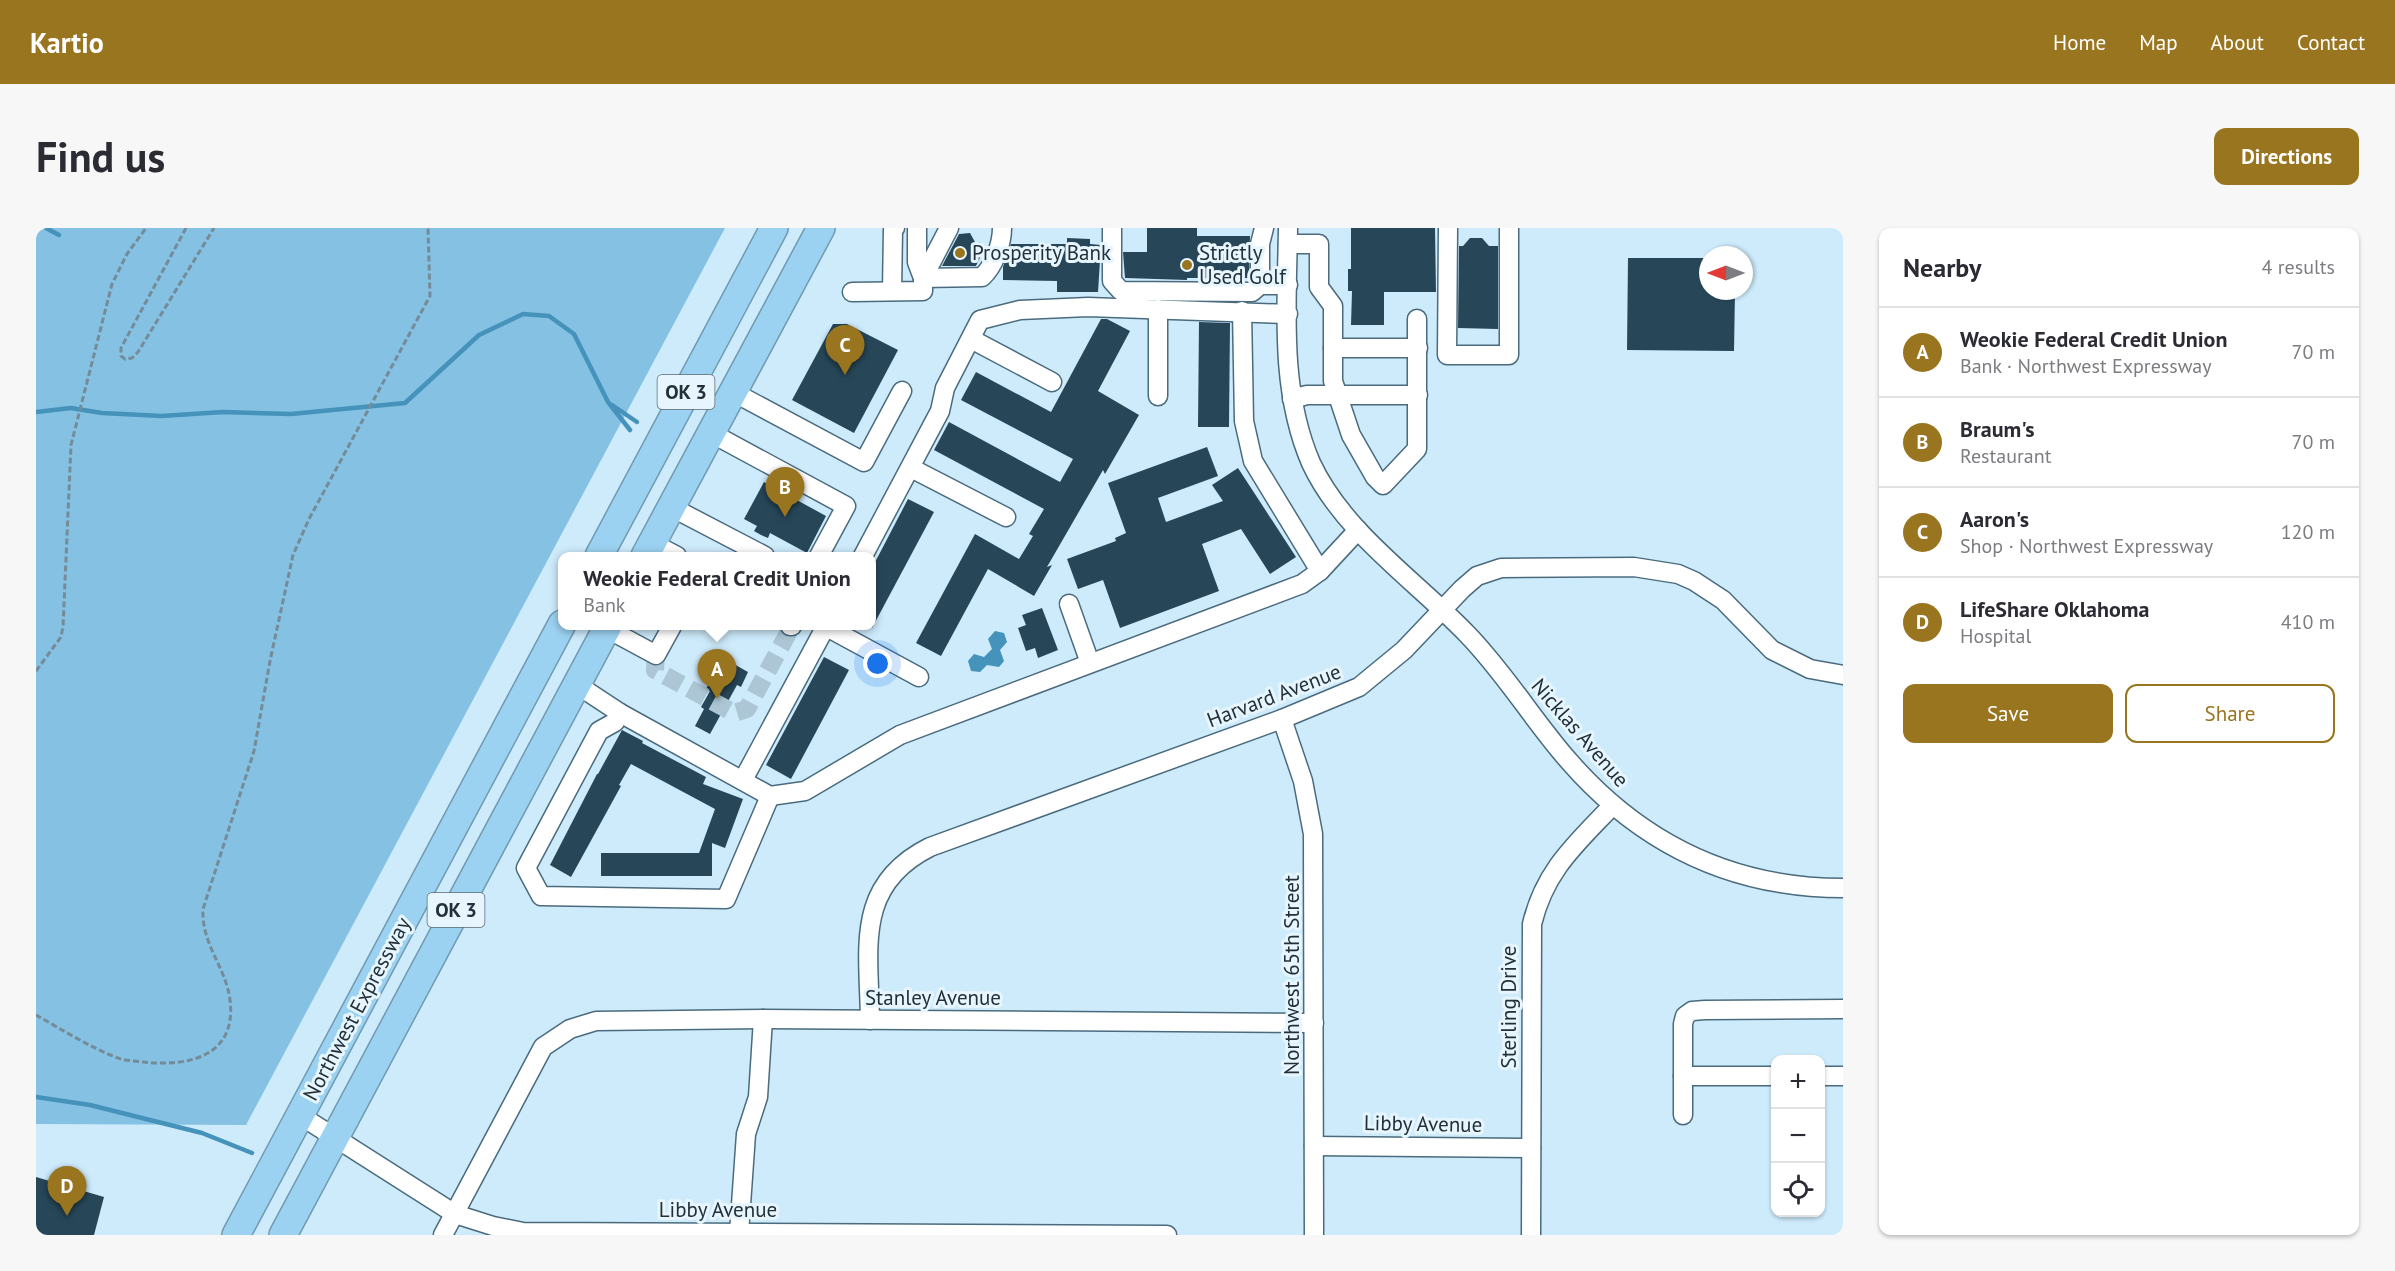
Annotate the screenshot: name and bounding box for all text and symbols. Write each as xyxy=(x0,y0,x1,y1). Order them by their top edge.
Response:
text: Kartio xyxy=(30,24,104,61)
text: Home xyxy=(2053,29,2106,56)
text: Map xyxy=(2139,29,2178,56)
text: About xyxy=(2211,29,2264,56)
text: Contact xyxy=(2297,29,2365,56)
button: Directions xyxy=(2214,128,2359,185)
text: Find us xyxy=(36,129,165,184)
place label: Prosperity Bank xyxy=(972,239,1111,266)
place label: Strictly Used Golf xyxy=(1199,239,1287,290)
marker: Prosperity Bank xyxy=(953,246,967,260)
north arrow xyxy=(1699,246,1753,300)
text: Nearby xyxy=(1903,251,1981,284)
text: 4 results xyxy=(2262,254,2335,280)
marker: Strictly Used Golf xyxy=(1180,258,1194,272)
text: Weokie Federal Credit Union xyxy=(1960,325,2227,353)
pin: C xyxy=(826,326,864,375)
text: A xyxy=(1916,339,1929,365)
text: 70 m xyxy=(2292,339,2335,365)
text: Bank · Northwest Expressway xyxy=(1960,353,2212,379)
road number: OK 3 xyxy=(658,375,714,409)
text: Braum's xyxy=(1960,415,2034,443)
text: B xyxy=(1917,429,1928,455)
text: 70 m xyxy=(2292,429,2335,455)
text: Restaurant xyxy=(1960,443,2051,469)
pin: B xyxy=(766,468,804,517)
text: Aaron's xyxy=(1960,505,2029,533)
text: C xyxy=(1917,519,1928,545)
text: 120 m xyxy=(2281,519,2335,545)
text: Shop · Northwest Expressway xyxy=(1960,533,2213,559)
popup xyxy=(558,552,876,630)
text: Weokie Federal Credit Union xyxy=(583,564,851,592)
text: Bank xyxy=(583,592,625,618)
text: LifeShare Oklahoma xyxy=(1960,595,2149,623)
text: D xyxy=(1916,609,1929,635)
text: 410 m xyxy=(2281,609,2335,635)
text: Hospital xyxy=(1960,623,2031,649)
your location xyxy=(863,649,892,678)
pin: A xyxy=(698,650,736,699)
street label: Harvard Avenue xyxy=(1203,658,1345,733)
street label: Nicklas Avenue xyxy=(1526,673,1635,793)
button: Save xyxy=(1903,684,2113,743)
button: Share xyxy=(2125,684,2335,743)
street label: Northwest 65th Street xyxy=(1278,875,1305,1075)
road number: OK 3 xyxy=(428,893,484,927)
street label: Northwest Expressway xyxy=(297,912,416,1105)
street label: Sterling Drive xyxy=(1495,945,1522,1069)
street label: Stanley Avenue xyxy=(865,984,1001,1011)
map controls xyxy=(1771,1055,1825,1217)
button: + xyxy=(1771,1055,1825,1109)
street label: Libby Avenue xyxy=(1364,1109,1482,1138)
button: − xyxy=(1771,1109,1825,1163)
button: locate xyxy=(1771,1163,1825,1217)
pin: D xyxy=(48,1166,87,1216)
street label: Libby Avenue xyxy=(659,1196,777,1223)

